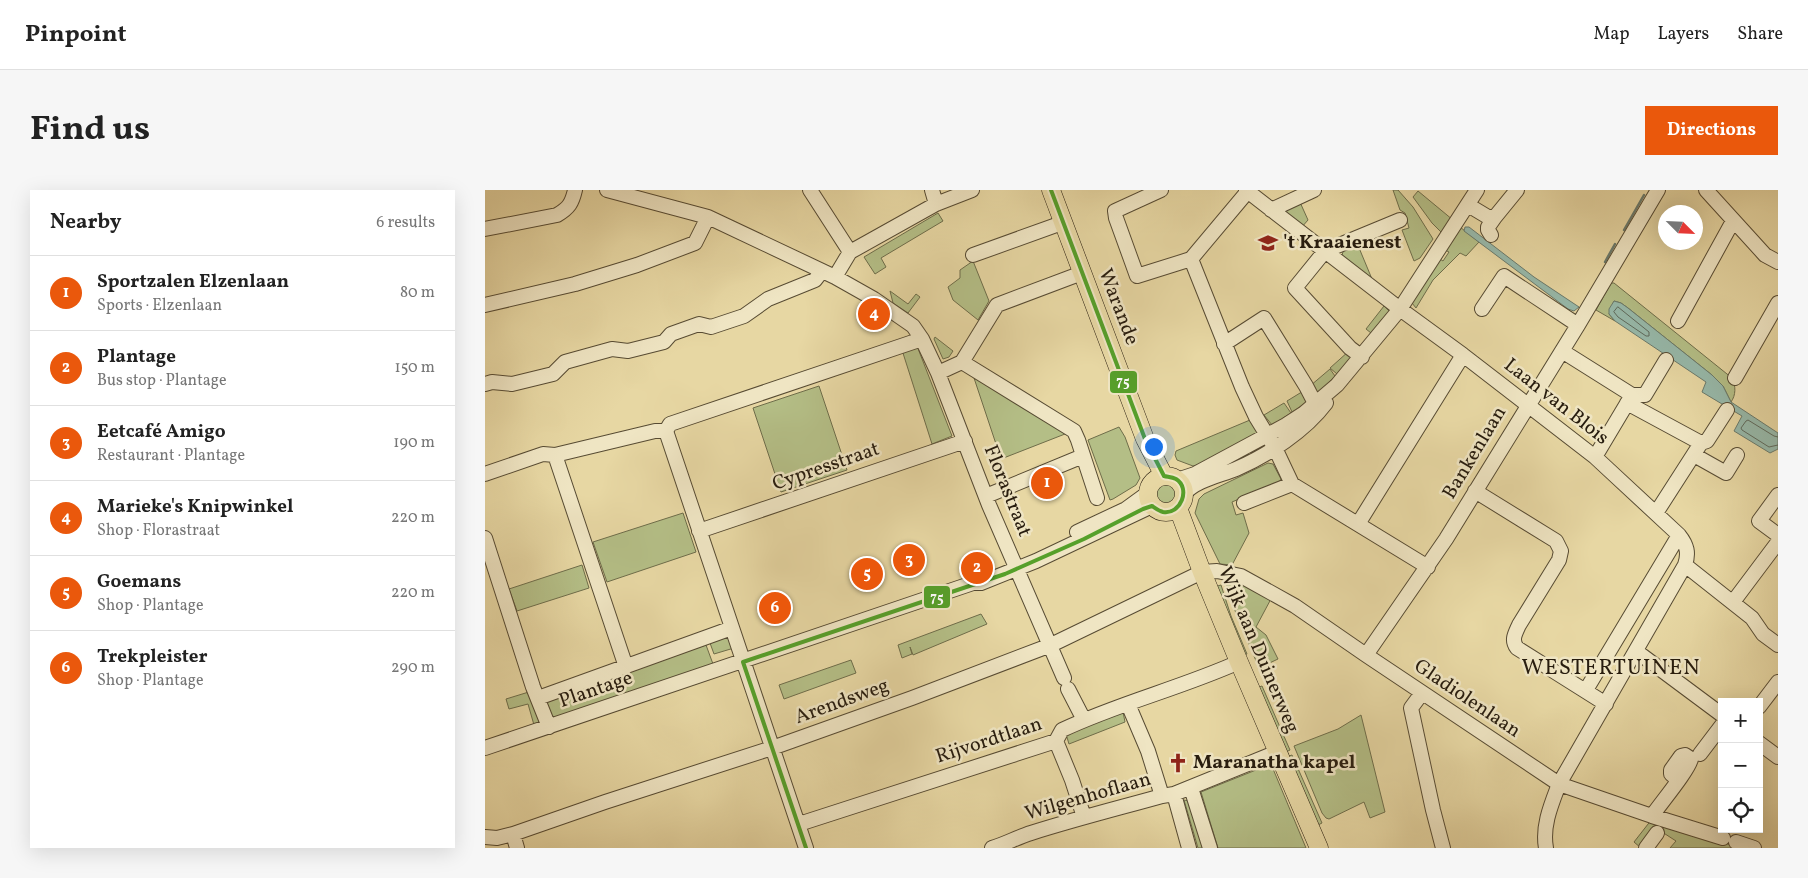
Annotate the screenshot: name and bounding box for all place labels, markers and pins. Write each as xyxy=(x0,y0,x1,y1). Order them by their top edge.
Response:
place label: 't Kraaienest xyxy=(1283,229,1402,257)
school or university icon: 't Kraaienest xyxy=(1257,232,1279,254)
pin: 4 xyxy=(858,295,890,333)
pin: 1 xyxy=(1031,464,1063,502)
pin: 3 xyxy=(893,541,925,579)
pin: 2 xyxy=(961,549,993,587)
pin: 5 xyxy=(851,555,883,593)
pin: 6 xyxy=(759,589,791,627)
place label: Maranatha kapel xyxy=(1193,749,1356,777)
church icon: Maranatha kapel xyxy=(1167,752,1189,774)

